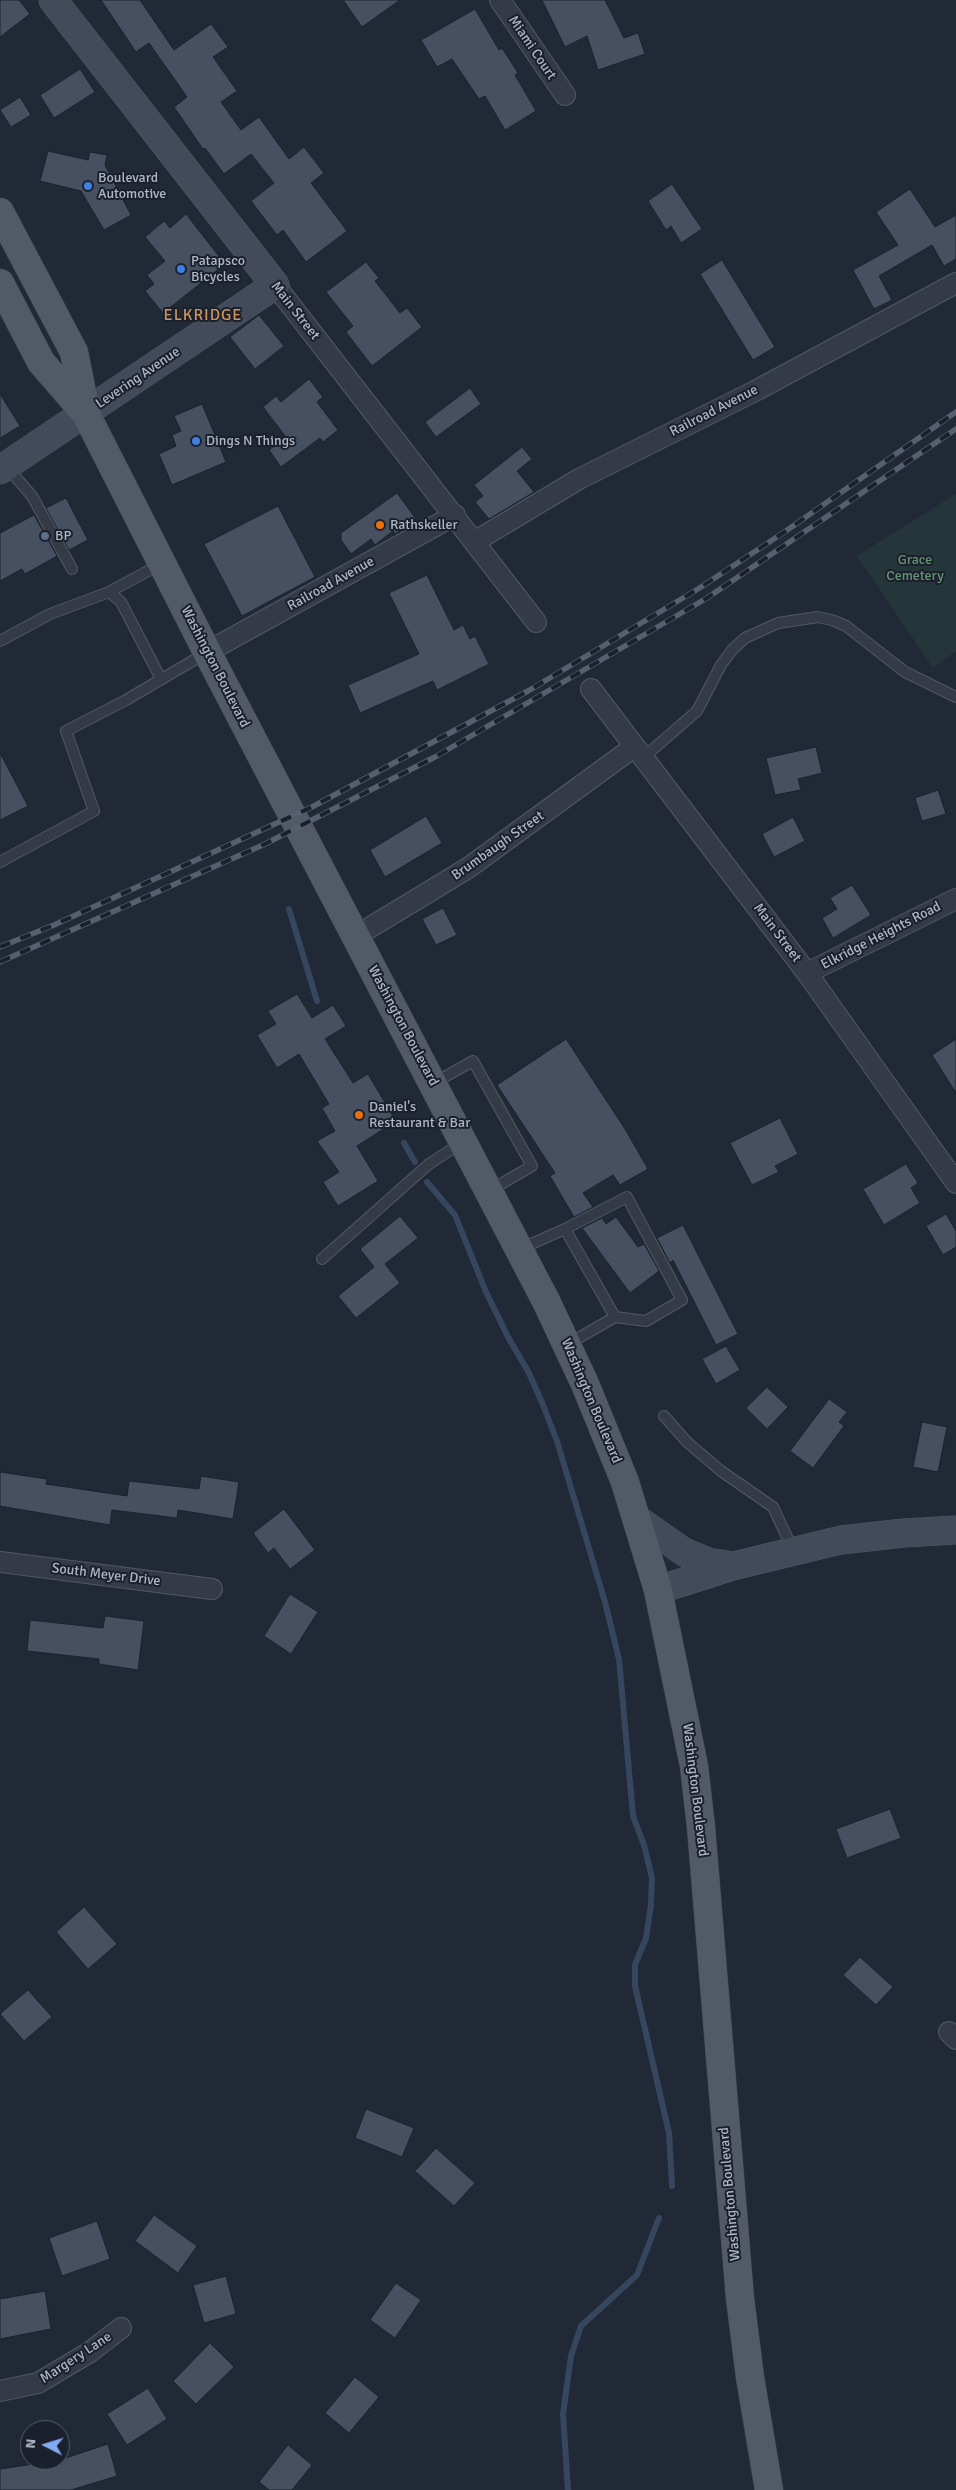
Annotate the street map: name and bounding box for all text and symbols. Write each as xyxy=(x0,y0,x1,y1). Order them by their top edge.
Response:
street label: Miami Court xyxy=(504,13,560,83)
place label: Boulevard Automotive xyxy=(98,170,166,202)
marker: Boulevard Automotive xyxy=(82,180,94,192)
place label: Patapsco Bicycles xyxy=(191,253,245,286)
marker: Patapsco Bicycles xyxy=(175,263,187,275)
street label: Main Street xyxy=(267,278,323,344)
district label: ELKRIDGE xyxy=(163,306,243,326)
street label: Levering Avenue xyxy=(93,344,183,412)
street label: Railroad Avenue xyxy=(667,382,761,440)
place label: Dings N Things xyxy=(206,433,295,449)
marker: Dings N Things xyxy=(190,435,202,447)
place label: Rathskeller xyxy=(390,517,458,533)
marker: Rathskeller xyxy=(374,519,386,531)
place label: BP xyxy=(55,528,71,544)
marker: BP xyxy=(39,530,51,542)
park label: Grace Cemetery xyxy=(886,552,944,584)
street label: Railroad Avenue xyxy=(285,553,377,615)
street label: Washington Boulevard xyxy=(177,604,253,730)
street label: Brumbaugh Street xyxy=(449,808,547,884)
street label: Elkridge Heights Road xyxy=(818,898,944,974)
street label: Main Street xyxy=(749,900,805,966)
street label: Washington Boulevard xyxy=(364,963,442,1089)
place label: Daniel's Restaurant & Bar xyxy=(369,1099,470,1132)
marker: Daniel's Restaurant & Bar xyxy=(353,1109,365,1121)
street label: Washington Boulevard xyxy=(557,1336,625,1466)
street label: South Meyer Drive xyxy=(51,1560,161,1590)
street label: Washington Boulevard xyxy=(679,1723,711,1857)
street label: Washington Boulevard xyxy=(716,2127,744,2261)
street label: Margery Lane xyxy=(37,2329,115,2387)
north arrow xyxy=(20,2420,70,2470)
text: N xyxy=(22,2438,39,2449)

